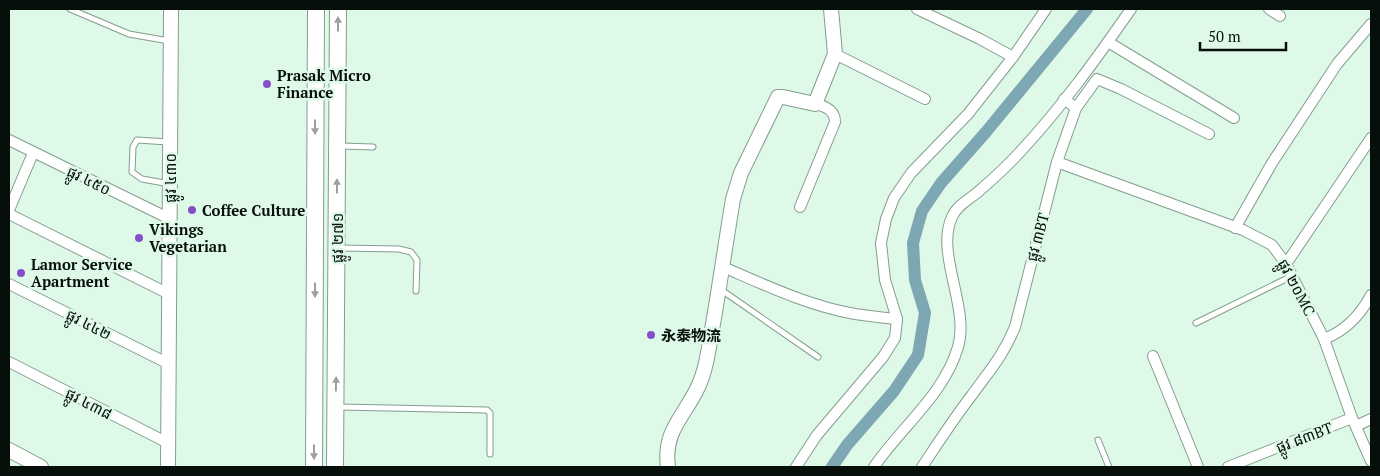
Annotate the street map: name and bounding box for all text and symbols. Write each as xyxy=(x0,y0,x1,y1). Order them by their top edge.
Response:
one-way arrow xyxy=(334,15,342,31)
scale bar xyxy=(1200,20,1286,52)
text: 50 m xyxy=(1208,26,1241,46)
place label: Prasak Micro Finance xyxy=(277,65,371,102)
marker: Prasak Micro Finance xyxy=(261,78,273,90)
one-way arrow xyxy=(311,120,319,136)
street label: ផ្លូវ ៤៣០ xyxy=(160,153,184,203)
street label: ផ្លូវ ៤៥០ xyxy=(62,161,114,203)
one-way arrow xyxy=(333,178,341,194)
place label: Coffee Culture xyxy=(202,200,305,220)
marker: Coffee Culture xyxy=(186,204,198,216)
street label: ផ្លូវ ៣BT xyxy=(1021,211,1057,265)
street label: ផ្លូវ ២៧១ xyxy=(327,213,351,263)
place label: Vikings Vegetarian xyxy=(149,219,227,256)
marker: Vikings Vegetarian xyxy=(133,232,145,244)
place label: Lamor Service Apartment xyxy=(31,254,133,291)
street label: ផ្លូវ ២០MC xyxy=(1270,255,1320,321)
marker: Lamor Service Apartment xyxy=(15,267,27,279)
one-way arrow xyxy=(311,282,319,298)
street label: ផ្លូវ ៤៤២ xyxy=(61,304,115,348)
place label: 永泰物流 xyxy=(661,325,721,345)
marker: 永泰物流 xyxy=(645,329,657,341)
one-way arrow xyxy=(332,375,340,391)
street label: ផ្លូវ ៤៣៨ xyxy=(60,383,116,427)
street label: ផ្លូវ ៨៣BT xyxy=(1273,417,1337,461)
one-way arrow xyxy=(310,445,318,461)

